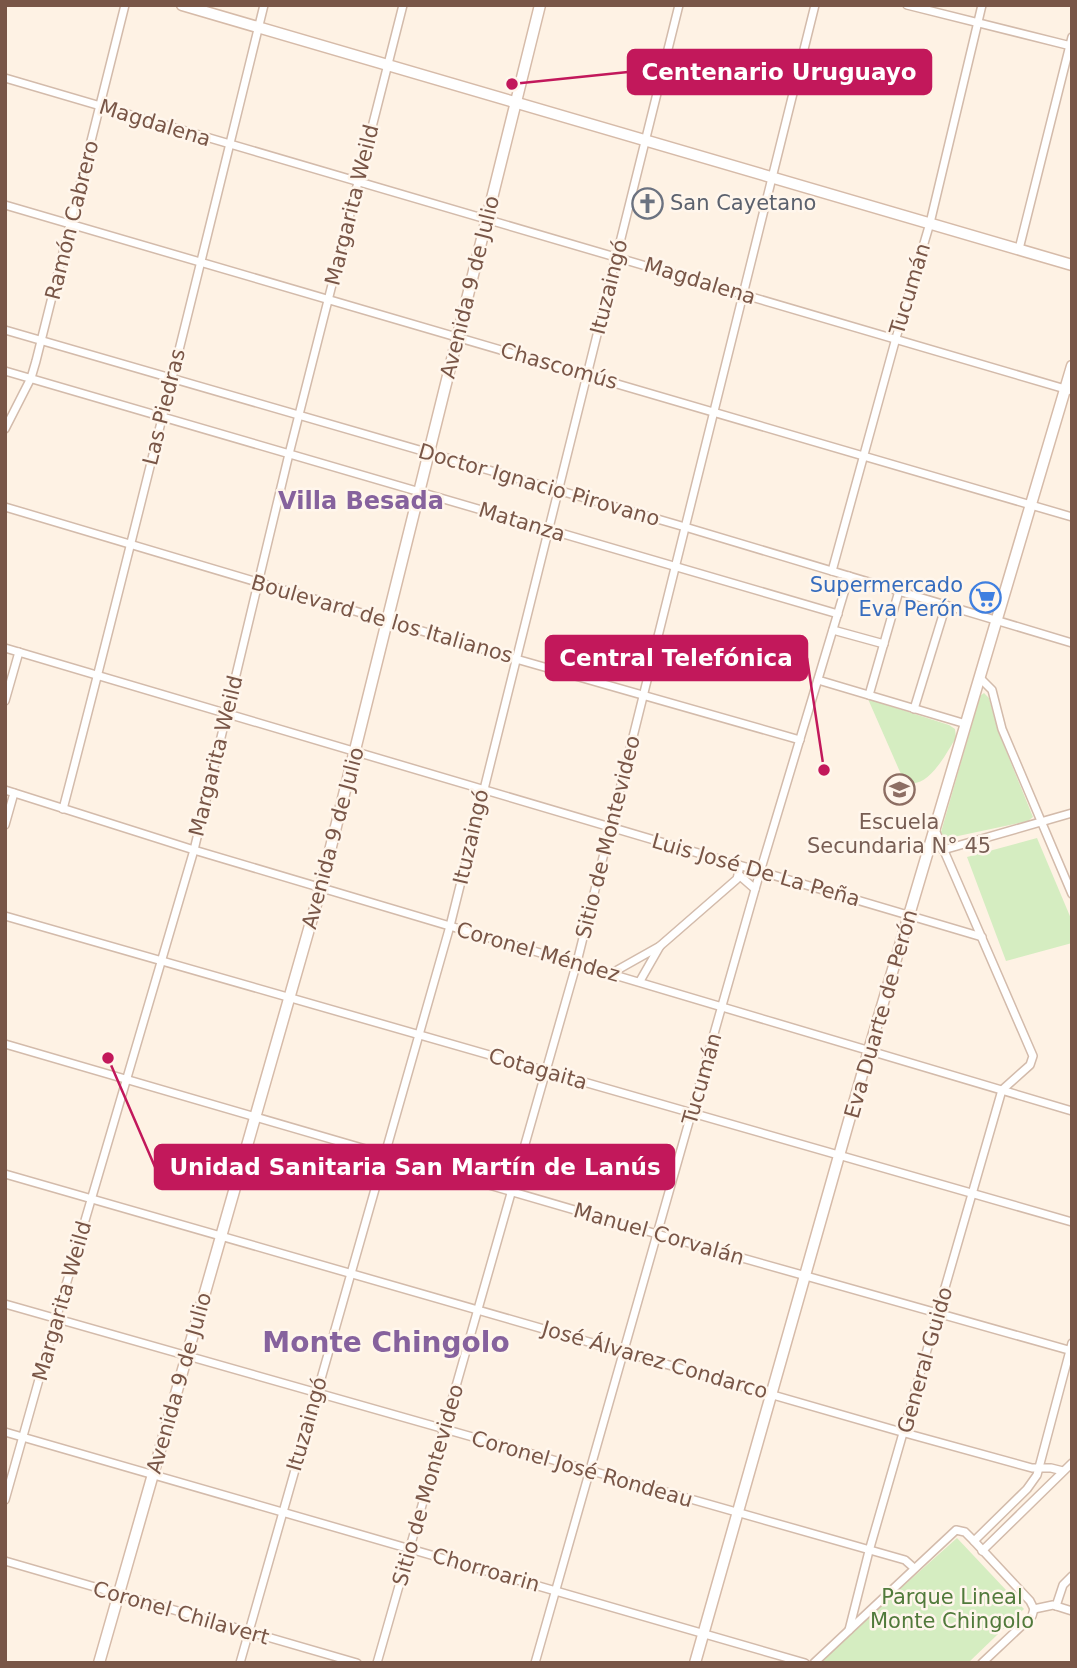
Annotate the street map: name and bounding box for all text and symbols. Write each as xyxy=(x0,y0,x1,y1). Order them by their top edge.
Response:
callout: Centenario Uruguayo xyxy=(628,50,931,94)
text: Centenario Uruguayo xyxy=(641,59,917,85)
street label: Magdalena xyxy=(96,95,214,151)
street label: Margarita Weild xyxy=(320,122,384,288)
street label: Ramón Cabrero xyxy=(41,138,103,302)
church icon: San Cayetano xyxy=(630,186,664,220)
place label: San Cayetano xyxy=(670,191,816,215)
street label: Avenida 9 de Julio xyxy=(436,193,504,381)
street label: Ituzaingó xyxy=(586,237,632,337)
street label: Tucumán xyxy=(884,240,935,339)
street label: Magdalena xyxy=(641,253,759,309)
street label: Chascomús xyxy=(498,338,620,394)
street label: Las Piedras xyxy=(138,346,190,468)
street label: Doctor Ignacio Pirovano xyxy=(415,439,663,531)
district label: Villa Besada xyxy=(278,487,444,515)
street label: Matanza xyxy=(476,497,568,547)
street label: Boulevard de los Italianos xyxy=(248,570,516,668)
place label: Supermercado Eva Perón xyxy=(810,573,963,621)
supermarket icon: Supermercado Eva Perón xyxy=(969,580,1003,614)
callout: Central Telefónica xyxy=(546,636,807,680)
text: Central Telefónica xyxy=(559,645,793,671)
street label: Margarita Weild xyxy=(184,673,248,839)
street label: Sitio de Montevideo xyxy=(571,733,645,941)
street label: Avenida 9 de Julio xyxy=(297,744,369,932)
school or university icon: Escuela Secundaria N° 45 xyxy=(882,773,916,807)
street label: Ituzaingó xyxy=(448,787,494,887)
place label: Escuela Secundaria N° 45 xyxy=(807,810,991,858)
street label: Luis José De La Peña xyxy=(649,829,863,911)
street label: Eva Duarte de Perón xyxy=(840,907,922,1121)
street label: Coronel Méndez xyxy=(454,917,622,987)
street label: Tucumán xyxy=(677,1030,727,1129)
street label: Cotagaita xyxy=(486,1043,590,1095)
callout: Unidad Sanitaria San Martín de Lanús xyxy=(155,1145,674,1189)
text: Unidad Sanitaria San Martín de Lanús xyxy=(169,1154,661,1180)
street label: Manuel Corvalán xyxy=(571,1198,747,1270)
street label: Margarita Weild xyxy=(28,1218,96,1384)
street label: General Guido xyxy=(893,1284,957,1436)
street label: Avenida 9 de Julio xyxy=(142,1290,216,1476)
street label: José Álvarez Condarco xyxy=(538,1315,771,1404)
district label: Monte Chingolo xyxy=(262,1326,510,1359)
street label: Ituzaingó xyxy=(282,1374,332,1474)
street label: Sitio de Montevideo xyxy=(388,1381,468,1589)
street label: Coronel José Rondeau xyxy=(469,1426,695,1512)
street label: Chorroarin xyxy=(429,1543,543,1597)
street label: Coronel Chilavert xyxy=(90,1576,272,1650)
park label: Parque Lineal Monte Chingolo xyxy=(870,1585,1034,1633)

